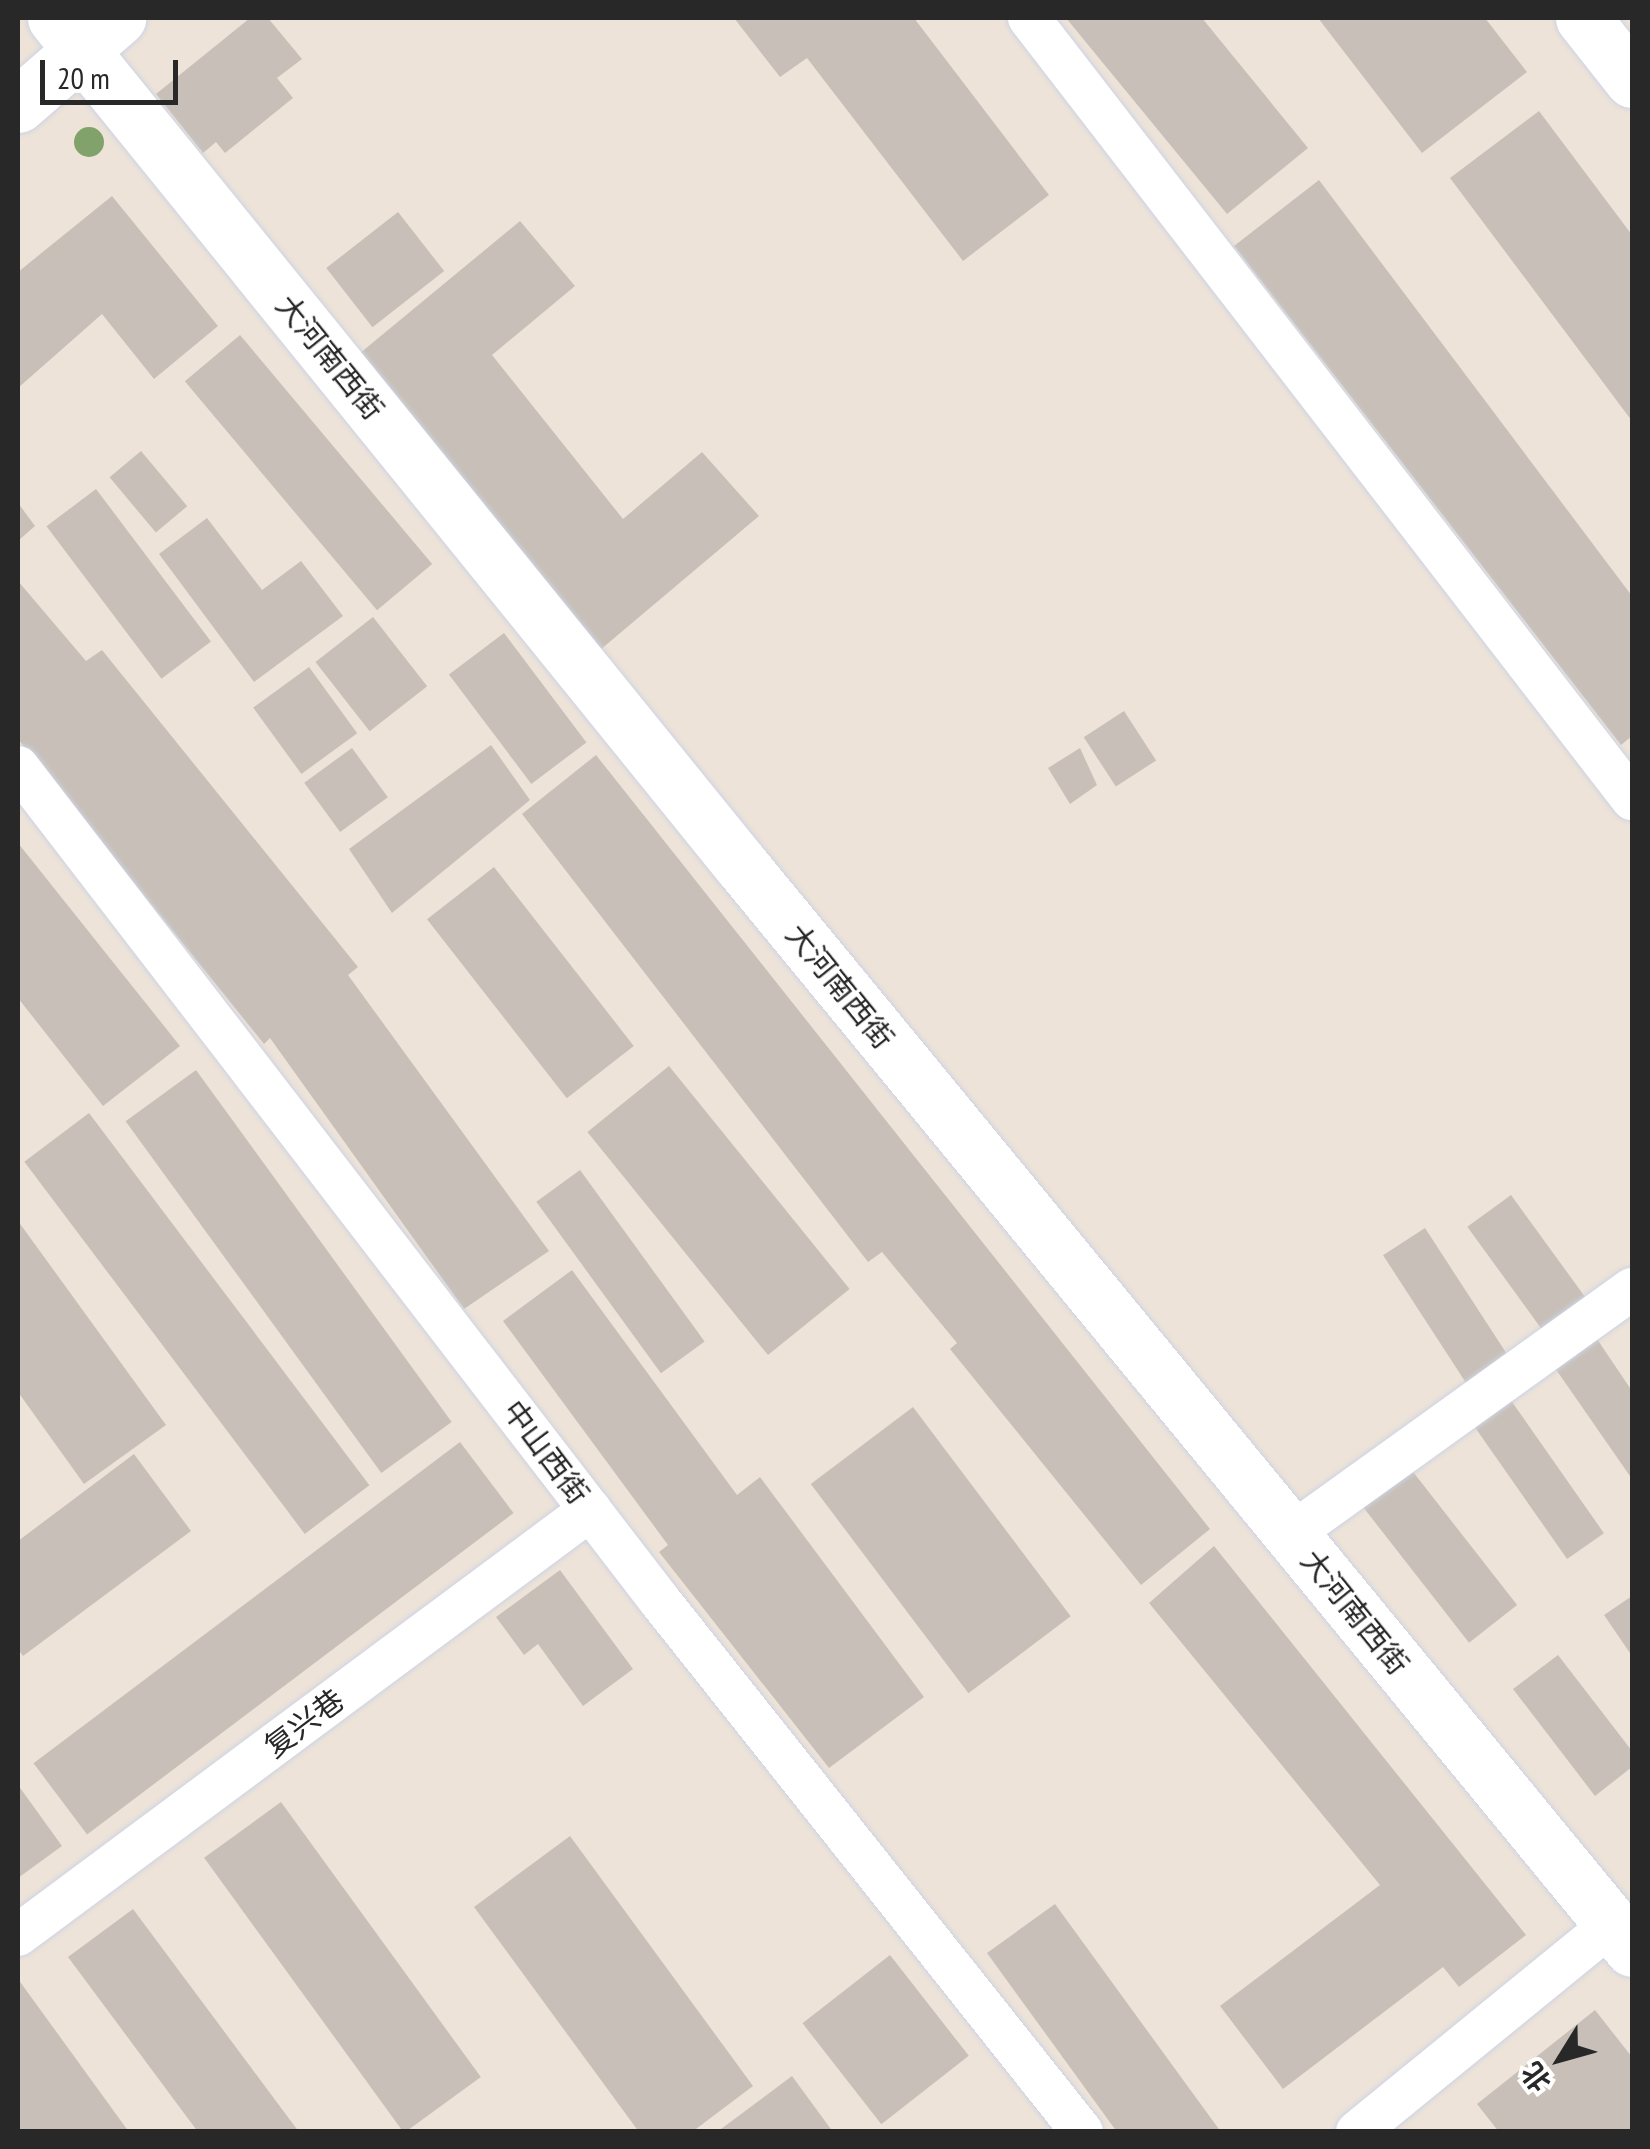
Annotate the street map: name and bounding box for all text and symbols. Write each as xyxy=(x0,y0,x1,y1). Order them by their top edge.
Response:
scale bar xyxy=(45,40,182,102)
text: 20 m xyxy=(57,58,110,97)
street label: 大河南西街 xyxy=(269,287,391,427)
street label: 大河南西街 xyxy=(779,916,901,1056)
street label: 中山西街 xyxy=(496,1393,596,1511)
street label: 大河南西街 xyxy=(1294,1542,1416,1682)
street label: 复兴巷 xyxy=(257,1682,351,1764)
north arrow xyxy=(1510,2009,1610,2109)
text: 北 xyxy=(1512,2055,1559,2100)

